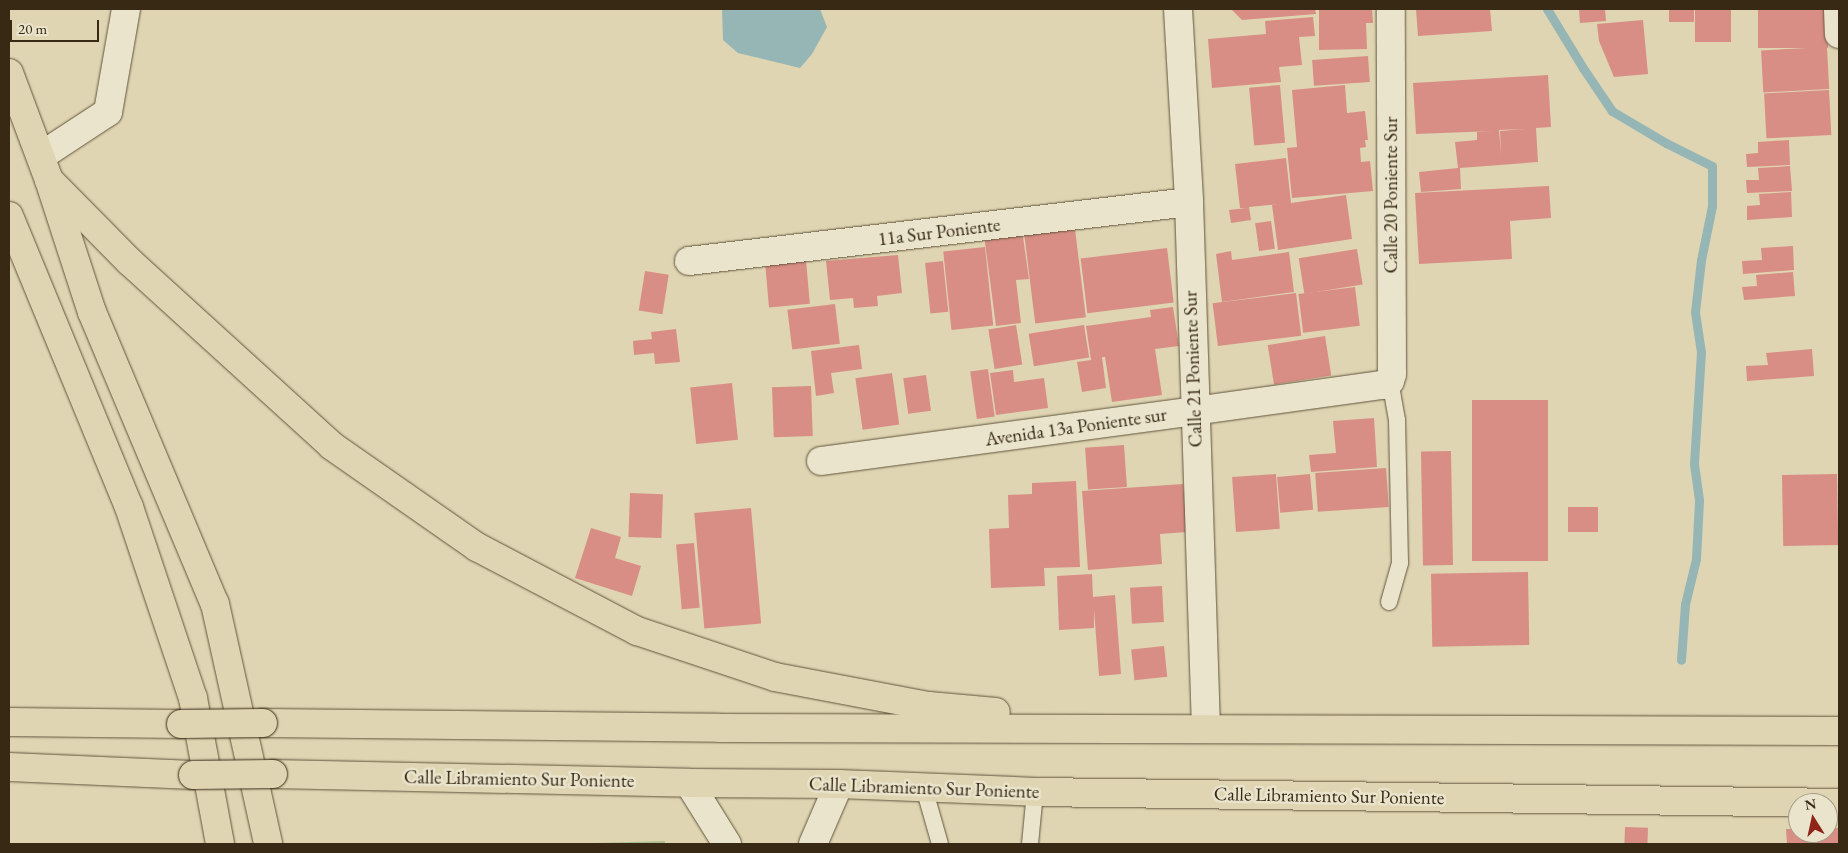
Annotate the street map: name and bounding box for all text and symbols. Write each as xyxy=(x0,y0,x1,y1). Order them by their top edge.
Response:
scale bar xyxy=(12,10,101,42)
text: 20 m xyxy=(18,19,47,38)
street label: Calle 20 Poniente Sur xyxy=(1380,117,1402,273)
street label: 11a Sur Poniente xyxy=(877,213,1001,251)
street label: Calle 21 Poniente Sur xyxy=(1179,290,1207,448)
street label: Avenida 13a Poniente sur xyxy=(984,403,1168,451)
street label: Calle Libramiento Sur Poniente xyxy=(404,766,634,792)
street label: Calle Libramiento Sur Poniente xyxy=(808,773,1040,803)
street label: Calle Libramiento Sur Poniente xyxy=(1214,783,1444,809)
north arrow xyxy=(1788,793,1838,843)
text: N xyxy=(1803,794,1818,814)

